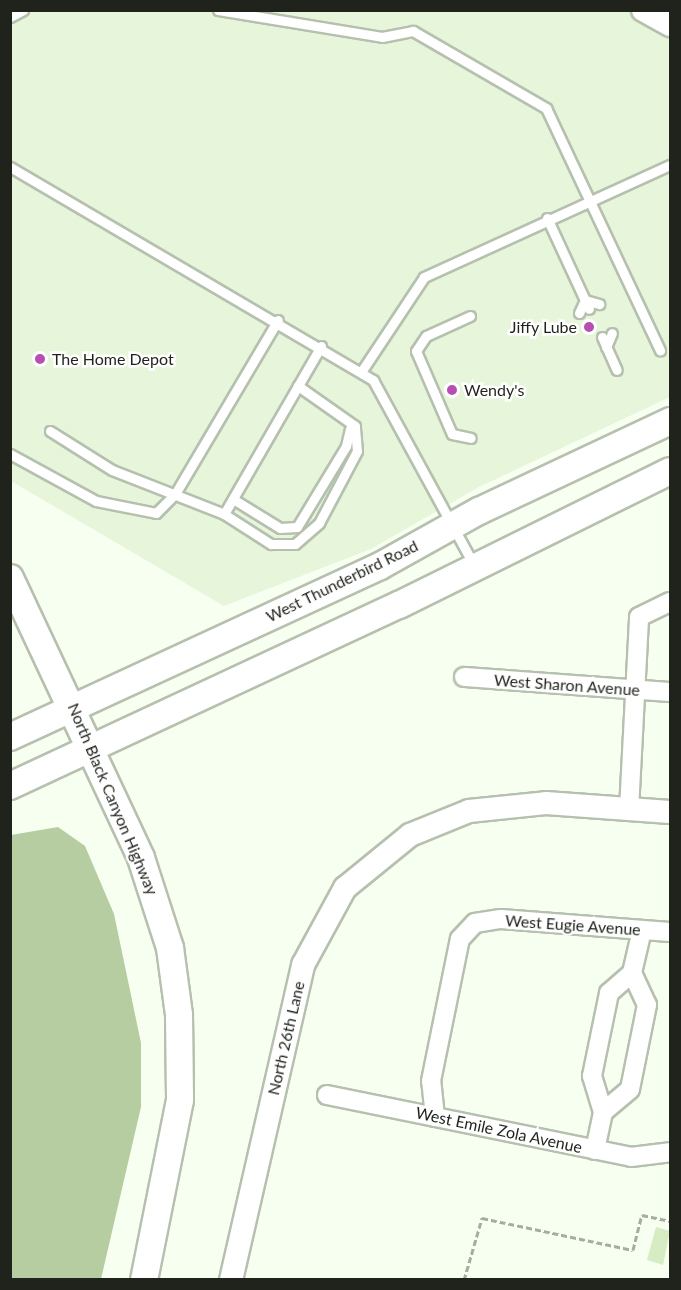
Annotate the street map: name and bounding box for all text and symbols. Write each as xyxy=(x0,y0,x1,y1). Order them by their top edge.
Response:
place label: Jiffy Lube xyxy=(509,317,577,337)
marker: Jiffy Lube xyxy=(582,320,596,334)
place label: The Home Depot xyxy=(52,349,174,369)
marker: The Home Depot xyxy=(33,352,47,366)
place label: Wendy's xyxy=(464,380,524,400)
marker: Wendy's xyxy=(445,383,459,397)
street label: West Thunderbird Road xyxy=(263,536,421,626)
street label: West Sharon Avenue xyxy=(493,670,641,700)
street label: North Black Canyon Highway xyxy=(64,700,162,898)
street label: West Eugie Avenue xyxy=(504,911,642,939)
street label: North 26th Lane xyxy=(264,979,308,1097)
street label: West Emile Zola Avenue xyxy=(414,1103,584,1157)

